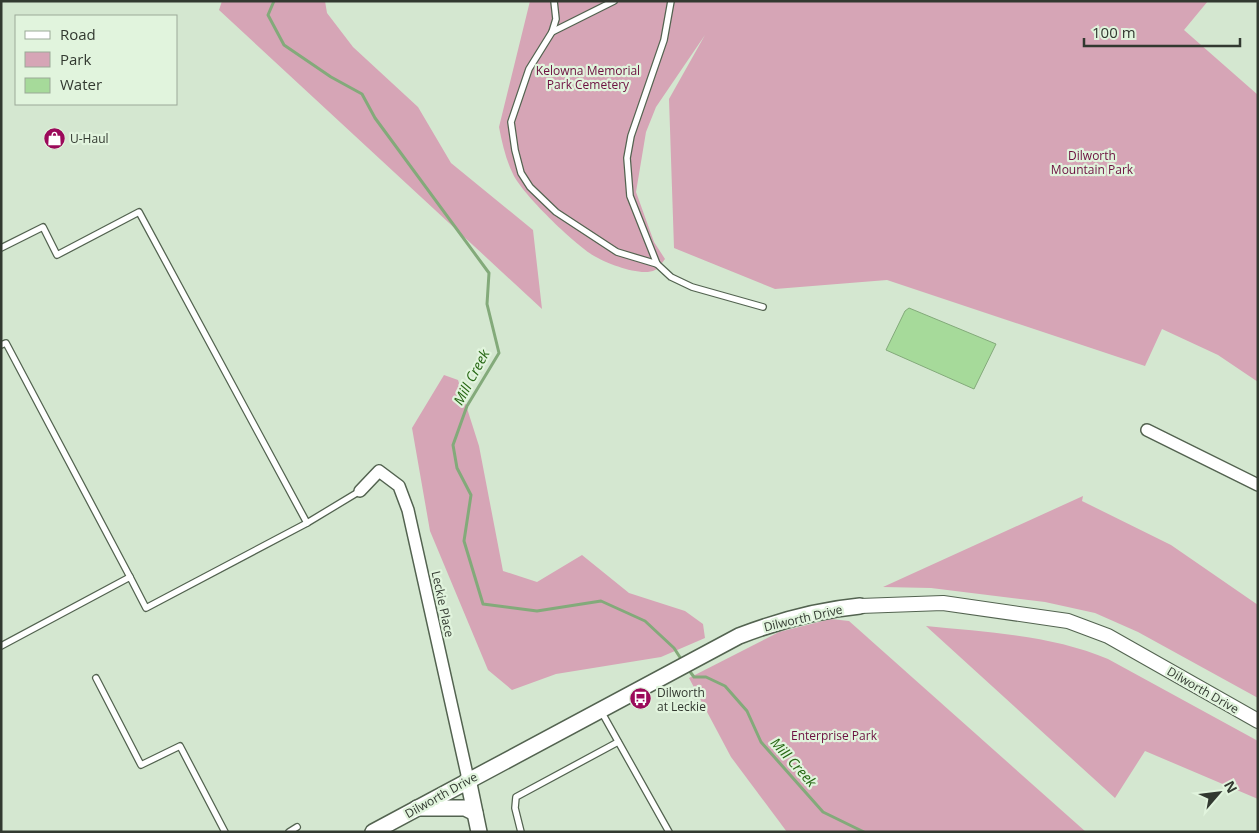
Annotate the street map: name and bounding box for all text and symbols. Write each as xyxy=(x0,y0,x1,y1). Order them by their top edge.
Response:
legend xyxy=(15,15,178,105)
scale bar xyxy=(1084,15,1240,47)
text: 100 m xyxy=(1092,22,1136,42)
text: Road xyxy=(60,24,96,44)
text: Park xyxy=(60,49,91,69)
park label: Kelowna Memorial Park Cemetery xyxy=(536,62,640,93)
text: Water xyxy=(60,74,102,94)
shop icon: U-Haul xyxy=(42,126,66,150)
place label: U-Haul xyxy=(70,130,109,147)
park label: Dilworth Mountain Park xyxy=(1051,147,1134,178)
water label: Mill Creek xyxy=(448,345,494,408)
street label: Leckie Place xyxy=(428,569,458,639)
street label: Dilworth Drive xyxy=(762,601,844,635)
street label: Dilworth Drive xyxy=(1164,663,1242,718)
place label: Dilworth at Leckie xyxy=(657,684,706,715)
bus stop icon: Dilworth at Leckie xyxy=(629,687,653,711)
park label: Enterprise Park xyxy=(791,727,878,744)
water label: Mill Creek xyxy=(767,733,822,792)
street label: Dilworth Drive xyxy=(402,768,480,822)
north arrow xyxy=(1194,768,1244,818)
text: N xyxy=(1220,777,1242,796)

